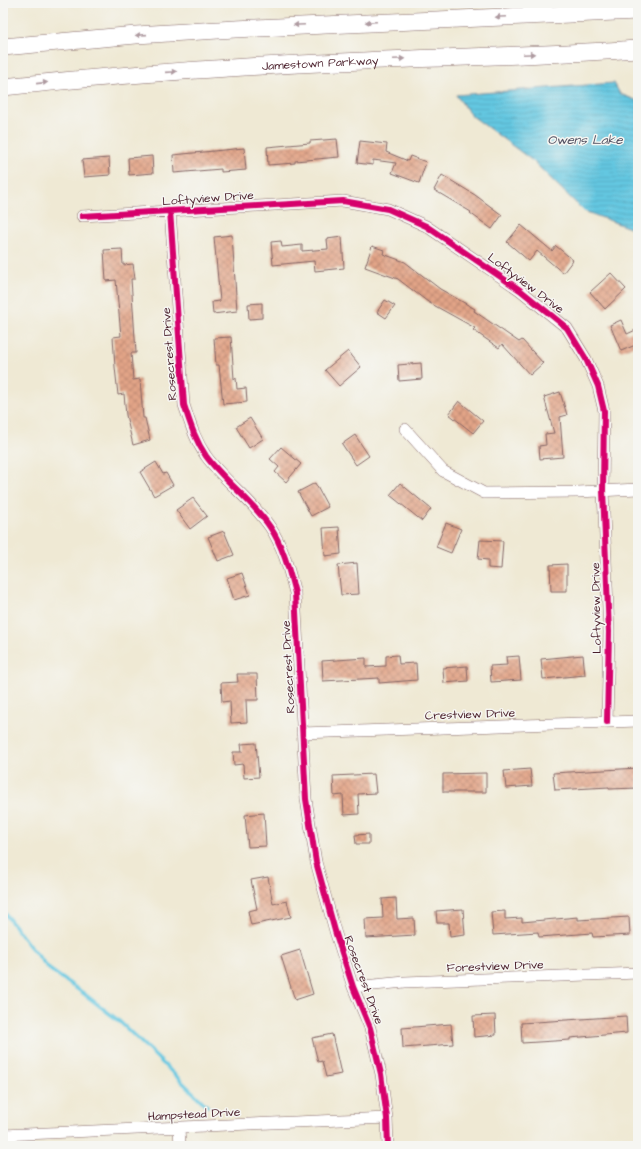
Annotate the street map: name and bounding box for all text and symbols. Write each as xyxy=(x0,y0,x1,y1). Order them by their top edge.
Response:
one-way arrow xyxy=(494,14,507,20)
one-way arrow xyxy=(364,19,377,25)
one-way arrow xyxy=(293,22,305,29)
one-way arrow xyxy=(135,31,147,38)
one-way arrow xyxy=(523,51,535,58)
street label: Jamestown Parkway xyxy=(261,52,379,75)
one-way arrow xyxy=(393,56,405,63)
one-way arrow xyxy=(165,68,177,75)
one-way arrow xyxy=(36,79,48,86)
water label: Owens Lake xyxy=(547,131,624,149)
street label: Loftyview Drive xyxy=(162,187,255,211)
street label: Loftyview Drive xyxy=(483,249,568,319)
street label: Rosecrest Drive xyxy=(158,306,181,401)
street label: Loftyview Drive xyxy=(587,562,607,654)
street label: Rosecrest Drive xyxy=(278,620,299,714)
street label: Crestview Drive xyxy=(425,704,516,725)
street label: Rosecrest Drive xyxy=(340,934,388,1027)
street label: Forestview Drive xyxy=(446,956,544,977)
street label: Hampstead Drive xyxy=(147,1104,241,1125)

